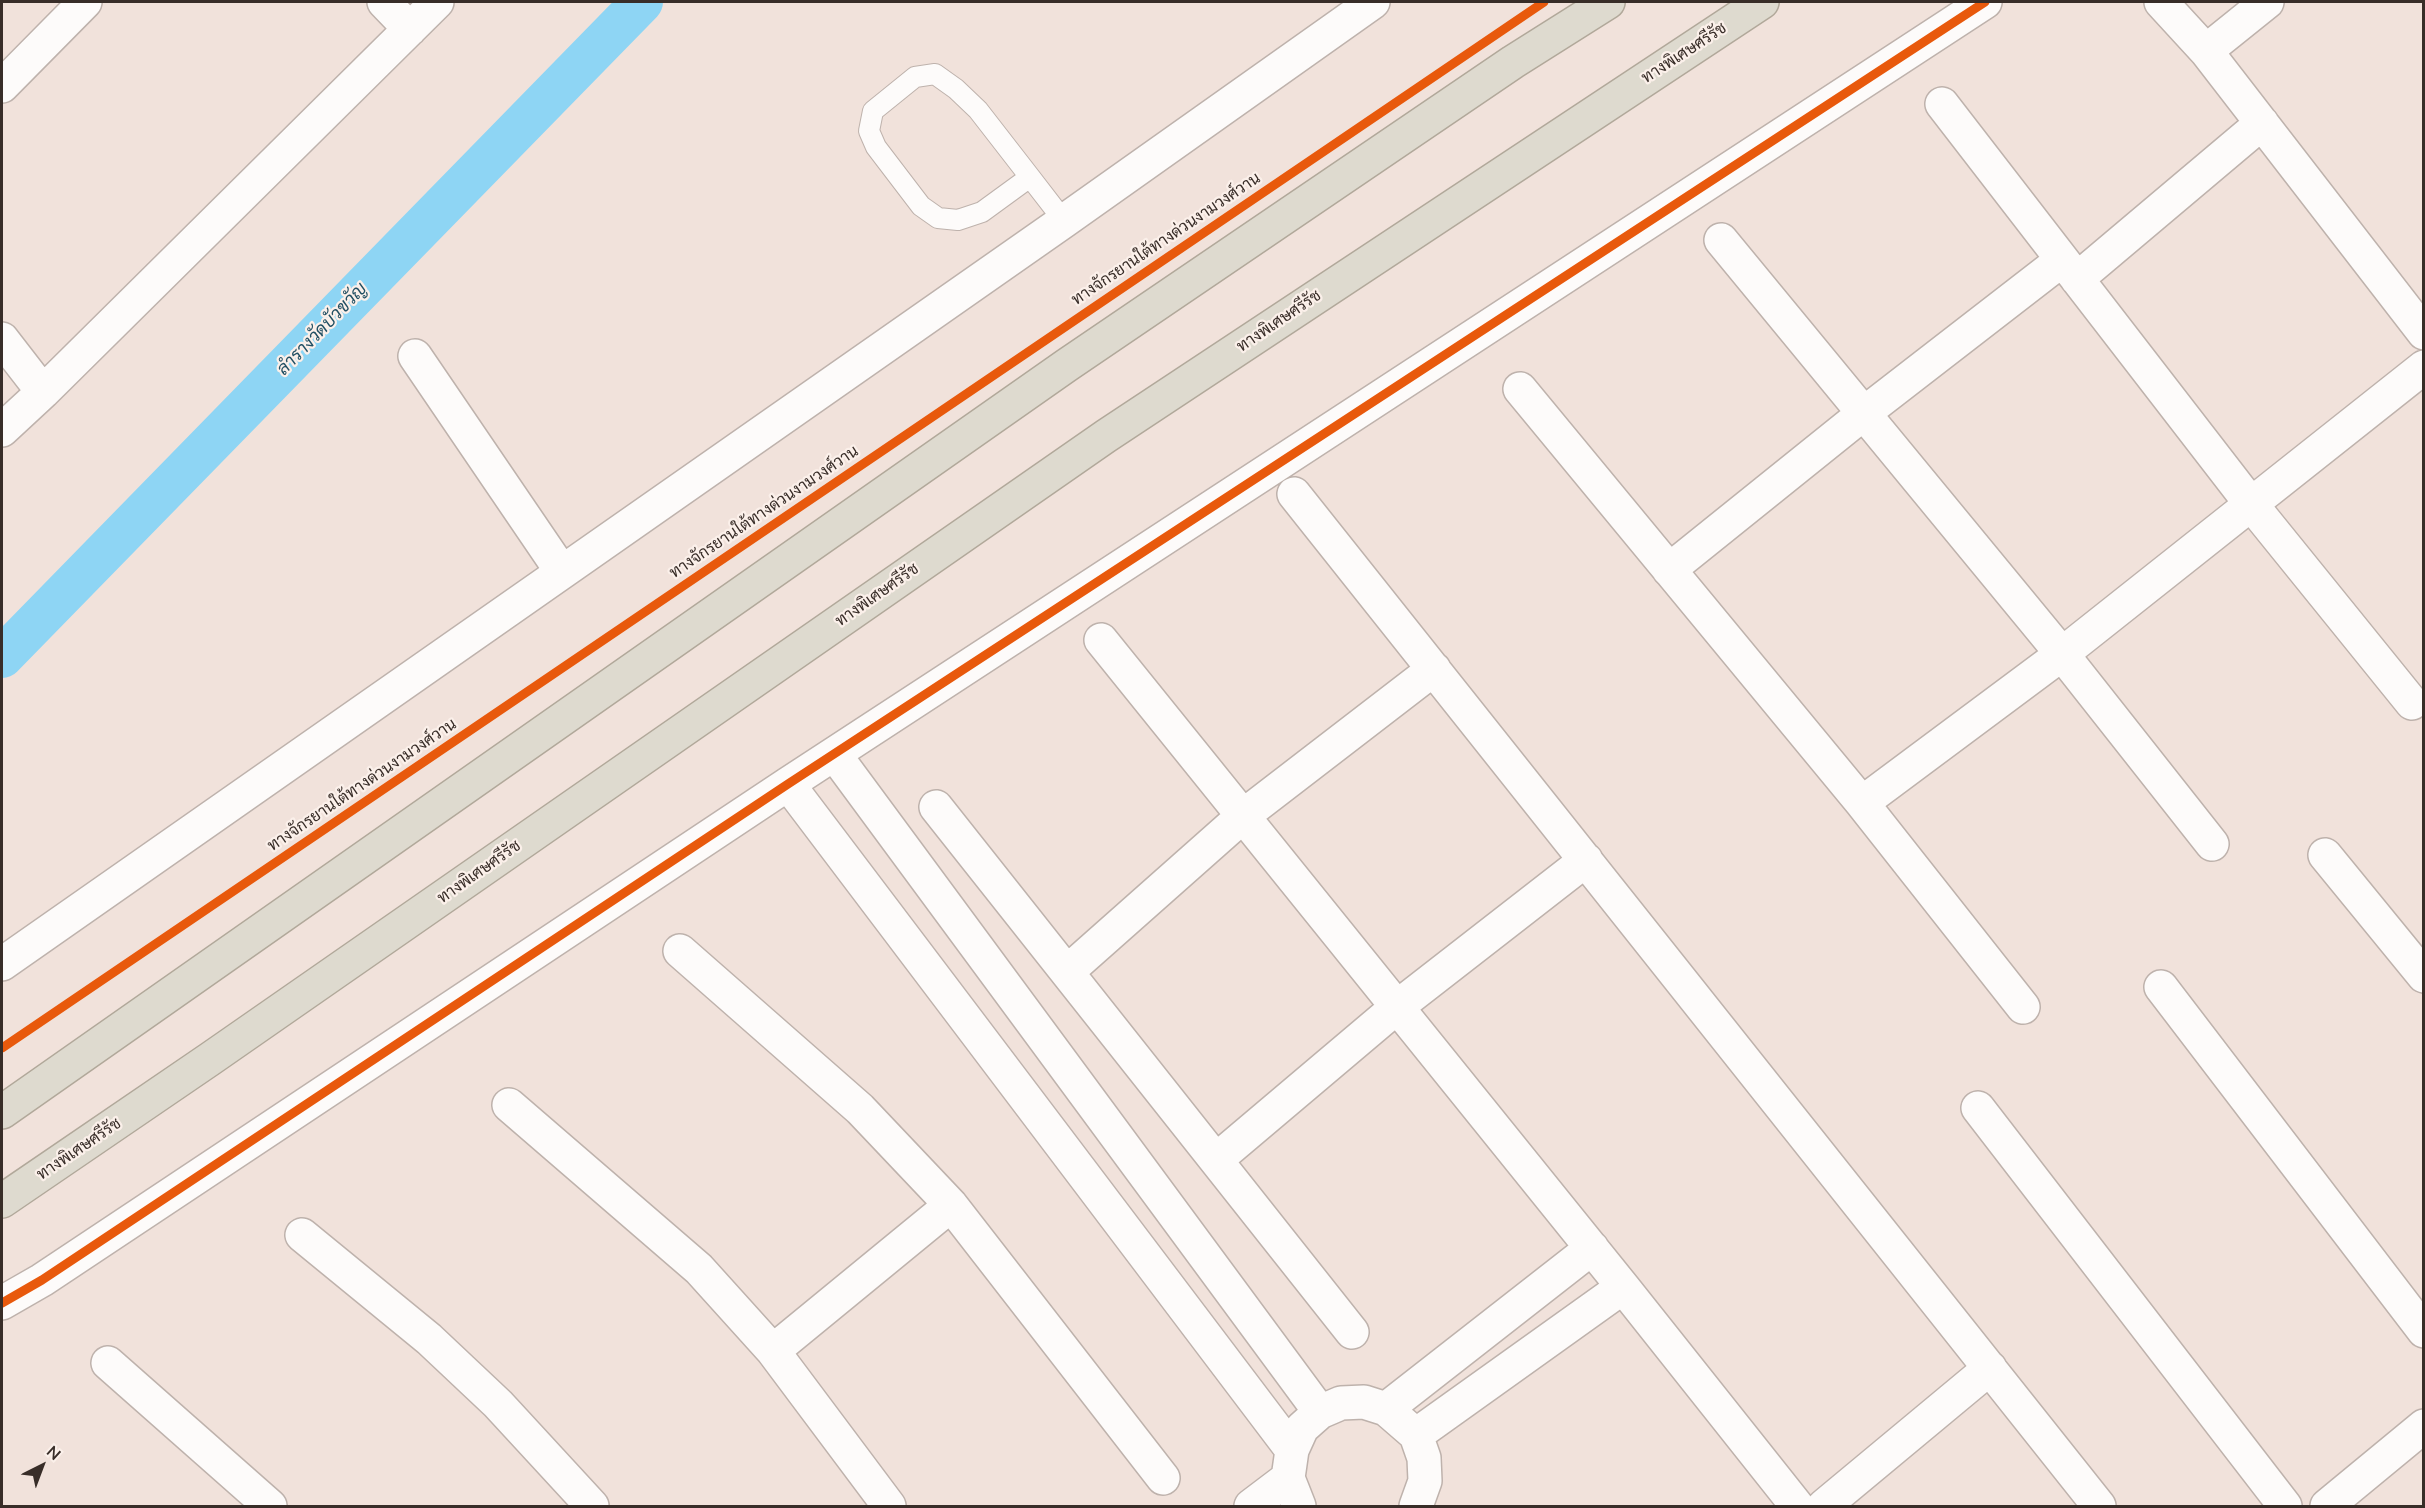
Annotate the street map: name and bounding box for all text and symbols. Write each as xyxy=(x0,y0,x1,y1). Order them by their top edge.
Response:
street label: ทางพิเศษศรีรัช xyxy=(1638,18,1730,88)
street label: ทางจักรยานใต้ทางด่วนงามวงศ์วาน xyxy=(1068,168,1264,310)
water label: ลำรางวัดบัวขวัญ xyxy=(272,278,372,380)
street label: ทางพิเศษศรีรัช xyxy=(1233,286,1325,356)
street label: ทางจักรยานใต้ทางด่วนงามวงศ์วาน xyxy=(666,441,862,583)
street label: ทางพิเศษศรีรัช xyxy=(832,559,922,631)
street label: ทางจักรยานใต้ทางด่วนงามวงศ์วาน xyxy=(264,714,460,856)
street label: ทางพิเศษศรีรัช xyxy=(434,836,524,908)
street label: ทางพิเศษศรีรัช xyxy=(33,1114,125,1184)
north arrow xyxy=(12,1436,72,1496)
text: N xyxy=(43,1441,65,1464)

